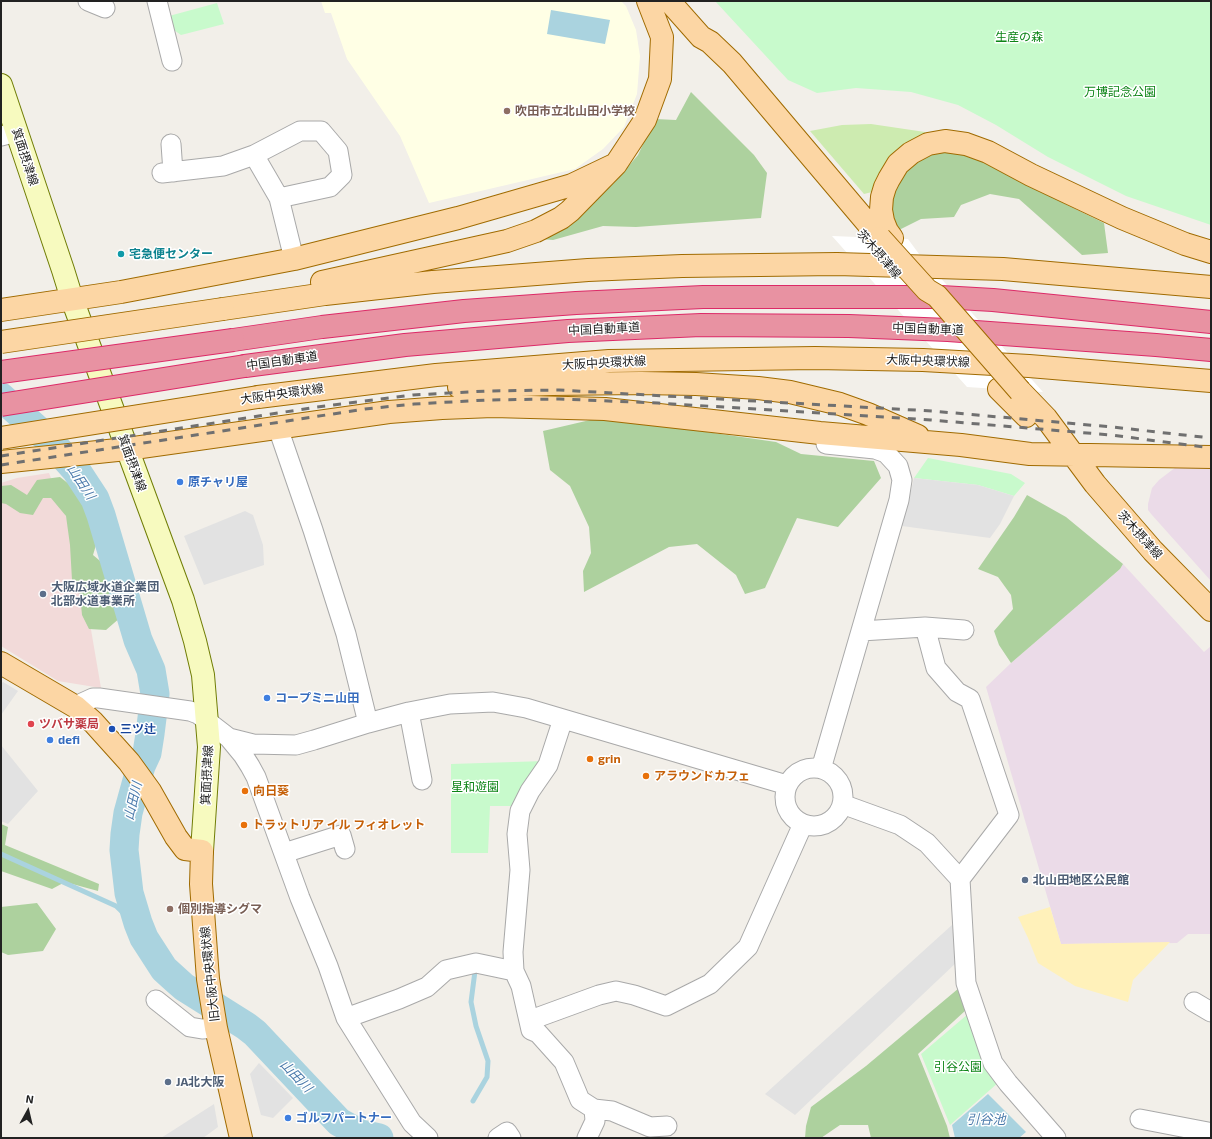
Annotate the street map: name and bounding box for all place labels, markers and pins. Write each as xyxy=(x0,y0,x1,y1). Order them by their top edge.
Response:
place label: 吹田市立北山田小学校 xyxy=(515,104,635,118)
marker: 吹田市立北山田小学校 xyxy=(502,106,512,116)
place label: 宅急便センター xyxy=(129,247,213,261)
marker: 宅急便センター xyxy=(116,249,126,259)
place label: 原チャリ屋 xyxy=(188,475,248,489)
marker: 原チャリ屋 xyxy=(175,477,185,487)
place label: 大阪広域水道企業団 北部水道事業所 xyxy=(51,580,159,608)
marker: 大阪広域水道企業団 北部水道事業所 xyxy=(38,589,48,599)
place label: コープミニ山田 xyxy=(275,691,359,705)
marker: コープミニ山田 xyxy=(262,693,272,703)
place label: ツバサ薬局 xyxy=(39,717,99,731)
marker: ツバサ薬局 xyxy=(26,719,36,729)
place label: 三ツ辻 xyxy=(120,722,156,736)
marker: 三ツ辻 xyxy=(107,724,117,734)
place label: defi xyxy=(58,733,80,747)
marker: defi xyxy=(45,735,55,745)
place label: grin xyxy=(598,752,621,766)
marker: grin xyxy=(585,754,595,764)
place label: アラウンドカフェ xyxy=(654,769,750,783)
marker: アラウンドカフェ xyxy=(641,771,651,781)
place label: 向日葵 xyxy=(253,784,289,798)
marker: 向日葵 xyxy=(240,786,250,796)
place label: トラットリア イル フィオレット xyxy=(252,818,425,832)
marker: トラットリア イル フィオレット xyxy=(239,820,249,830)
place label: 北山田地区公民館 xyxy=(1033,873,1129,887)
marker: 北山田地区公民館 xyxy=(1020,875,1030,885)
place label: 個別指導シグマ xyxy=(178,902,262,916)
marker: 個別指導シグマ xyxy=(165,904,175,914)
place label: JA北大阪 xyxy=(176,1075,224,1089)
marker: JA北大阪 xyxy=(163,1077,173,1087)
place label: ゴルフパートナー xyxy=(296,1111,392,1125)
marker: ゴルフパートナー xyxy=(283,1113,293,1123)

